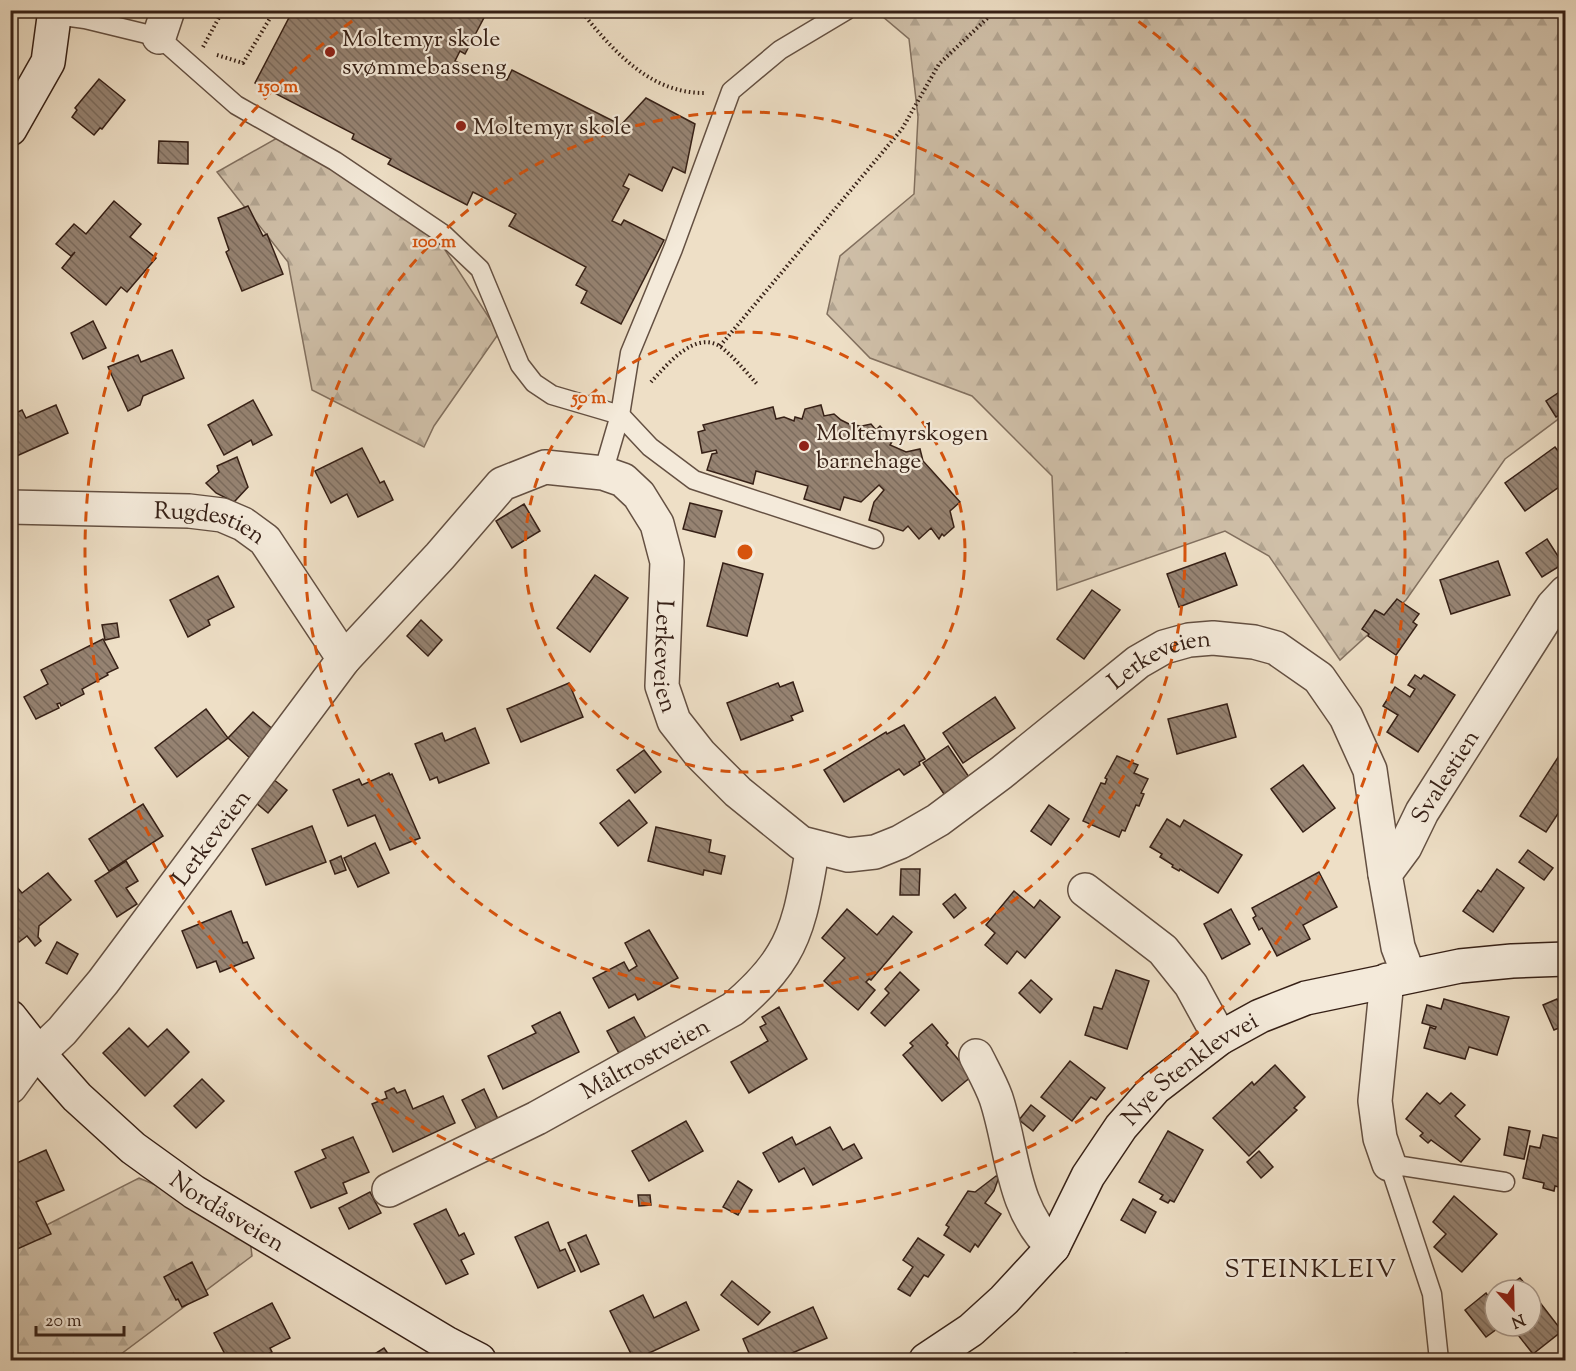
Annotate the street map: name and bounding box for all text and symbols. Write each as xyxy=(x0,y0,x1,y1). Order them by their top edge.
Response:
place label: Moltemyr skole svømmebasseng xyxy=(342,23,507,85)
marker: Moltemyr skole svømmebasseng xyxy=(323,45,337,59)
text: 150 m xyxy=(258,75,298,101)
place label: Moltemyr skole xyxy=(473,111,631,145)
marker: Moltemyr skole xyxy=(454,119,468,133)
text: 100 m xyxy=(412,230,456,256)
text: 50 m xyxy=(570,386,606,412)
place label: Moltemyrskogen barnehage xyxy=(816,417,989,479)
marker: Moltemyrskogen barnehage xyxy=(797,439,811,453)
street label: Rugdestien xyxy=(153,495,272,554)
centre of rings xyxy=(735,542,755,562)
street label: Lerkeveien xyxy=(643,599,685,718)
street label: Lerkeveien xyxy=(1101,623,1212,699)
street label: Svalestien xyxy=(1404,724,1489,830)
street label: Lerkeveien xyxy=(165,783,260,894)
street label: Nye Stenklevvei xyxy=(1114,1005,1265,1134)
street label: Måltrostveien xyxy=(575,1010,716,1109)
street label: Nordåsveien xyxy=(161,1164,291,1262)
district label: STEINKLEIV xyxy=(1224,1252,1398,1289)
north arrow xyxy=(1483,1278,1543,1338)
scale bar xyxy=(36,1299,124,1337)
text: N xyxy=(1507,1307,1528,1333)
text: 20 m xyxy=(45,1309,82,1335)

